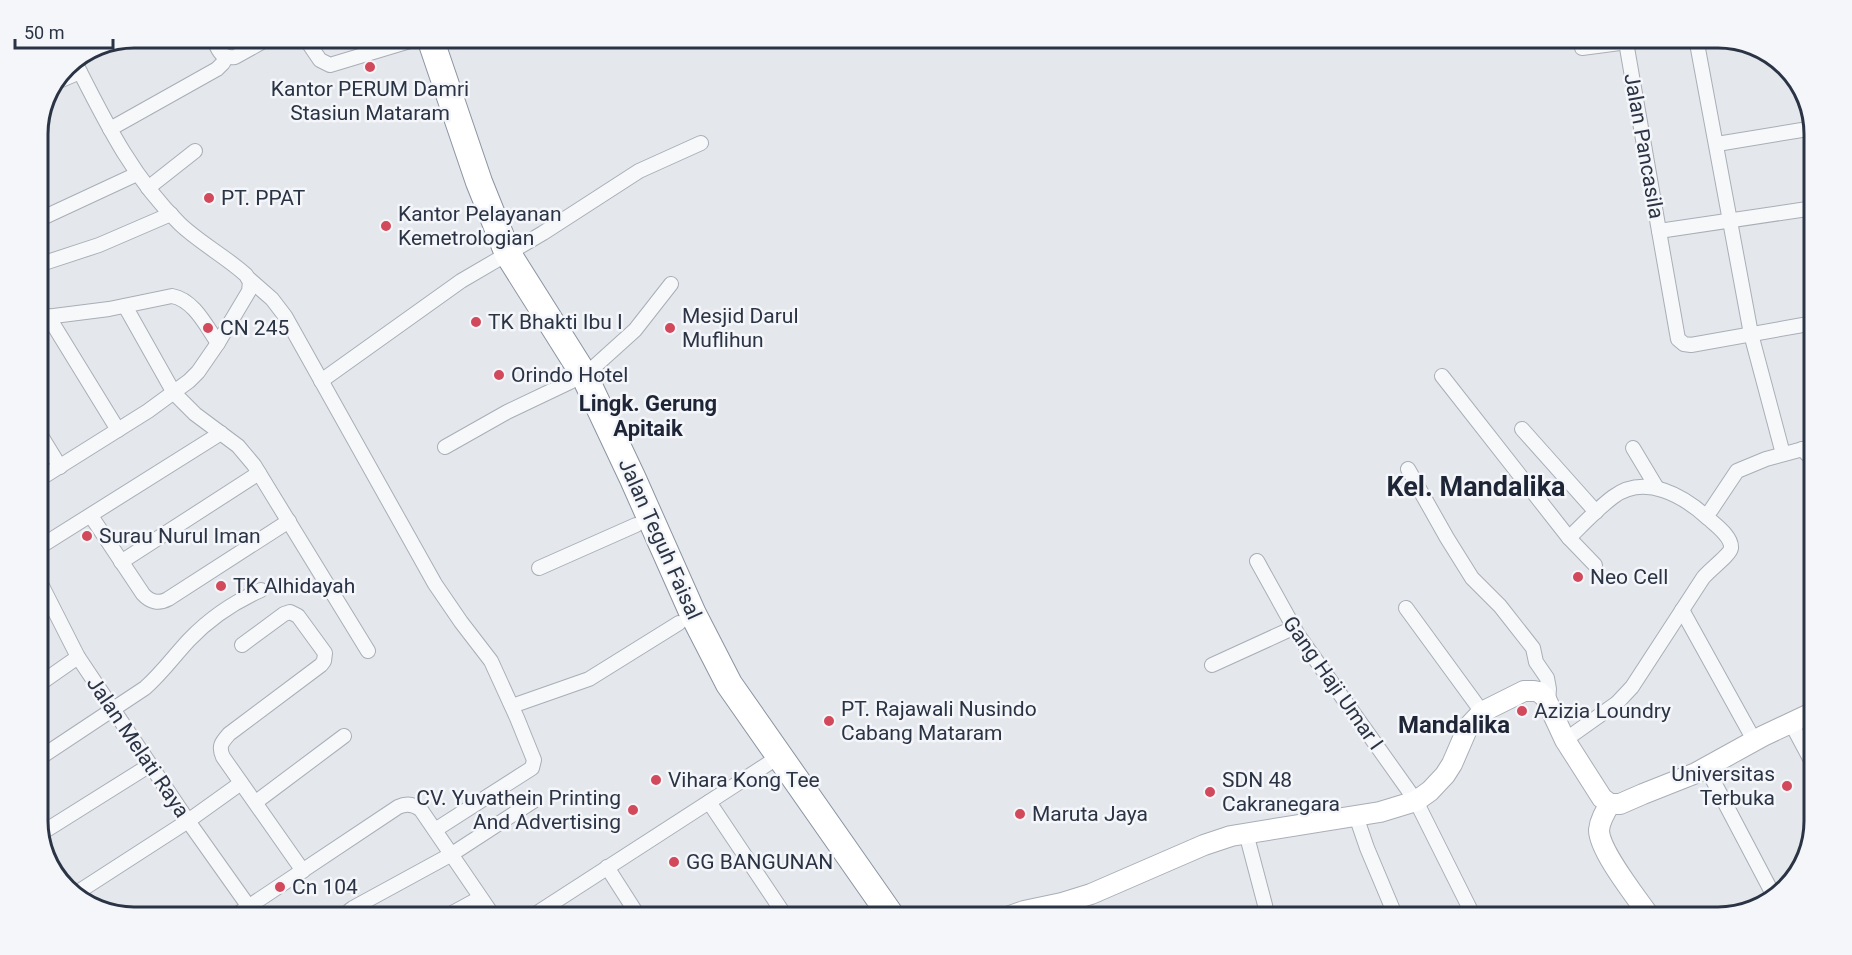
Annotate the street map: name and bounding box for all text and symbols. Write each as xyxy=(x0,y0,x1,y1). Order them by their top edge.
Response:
scale bar xyxy=(15,12,112,50)
text: 50 m xyxy=(24,22,64,43)
marker: Kantor PERUM Damri Stasiun Mataram xyxy=(363,60,377,74)
street label: Jalan Pancasila xyxy=(1619,71,1669,221)
place label: Kantor PERUM Damri Stasiun Mataram xyxy=(271,77,469,125)
place label: PT. PPAT xyxy=(221,186,306,210)
marker: PT. PPAT xyxy=(202,191,216,205)
place label: Kantor Pelayanan Kemetrologian xyxy=(398,202,562,250)
marker: Kantor Pelayanan Kemetrologian xyxy=(379,219,393,233)
place label: Mesjid Darul Muflihun xyxy=(682,304,799,352)
place label: TK Bhakti Ibu I xyxy=(488,310,623,334)
marker: TK Bhakti Ibu I xyxy=(469,315,483,329)
place label: CN 245 xyxy=(220,316,289,340)
marker: CN 245 xyxy=(201,321,215,335)
marker: Mesjid Darul Muflihun xyxy=(663,321,677,335)
place label: Orindo Hotel xyxy=(511,363,628,387)
marker: Orindo Hotel xyxy=(492,368,506,382)
district label: Lingk. Gerung Apitaik xyxy=(579,391,717,441)
street label: Jalan Teguh Faisal xyxy=(614,455,706,623)
district label: Kel. Mandalika xyxy=(1386,471,1566,503)
place label: Surau Nurul Iman xyxy=(99,524,261,548)
marker: Surau Nurul Iman xyxy=(80,529,94,543)
place label: Neo Cell xyxy=(1590,565,1668,589)
marker: Neo Cell xyxy=(1571,570,1585,584)
place label: TK Alhidayah xyxy=(233,574,355,598)
marker: TK Alhidayah xyxy=(214,579,228,593)
street label: Gang Haji Umar I xyxy=(1278,612,1388,754)
street label: Jalan Melati Raya xyxy=(82,672,194,822)
place label: PT. Rajawali Nusindo Cabang Mataram xyxy=(841,697,1037,745)
place label: Azizia Loundry xyxy=(1534,699,1671,723)
marker: Azizia Loundry xyxy=(1515,704,1529,718)
district label: Mandalika xyxy=(1398,711,1510,739)
marker: PT. Rajawali Nusindo Cabang Mataram xyxy=(822,714,836,728)
place label: Universitas Terbuka xyxy=(1671,762,1775,810)
place label: Vihara Kong Tee xyxy=(668,768,820,792)
place label: SDN 48 Cakranegara xyxy=(1222,768,1340,816)
marker: Vihara Kong Tee xyxy=(649,773,663,787)
marker: Universitas Terbuka xyxy=(1780,779,1794,793)
marker: SDN 48 Cakranegara xyxy=(1203,785,1217,799)
place label: CV. Yuvathein Printing And Advertising xyxy=(416,786,621,834)
place label: Maruta Jaya xyxy=(1032,802,1148,826)
marker: CV. Yuvathein Printing And Advertising xyxy=(626,803,640,817)
marker: Maruta Jaya xyxy=(1013,807,1027,821)
place label: GG BANGUNAN xyxy=(686,850,833,874)
marker: GG BANGUNAN xyxy=(667,855,681,869)
place label: Cn 104 xyxy=(292,875,358,899)
marker: Cn 104 xyxy=(273,880,287,894)

